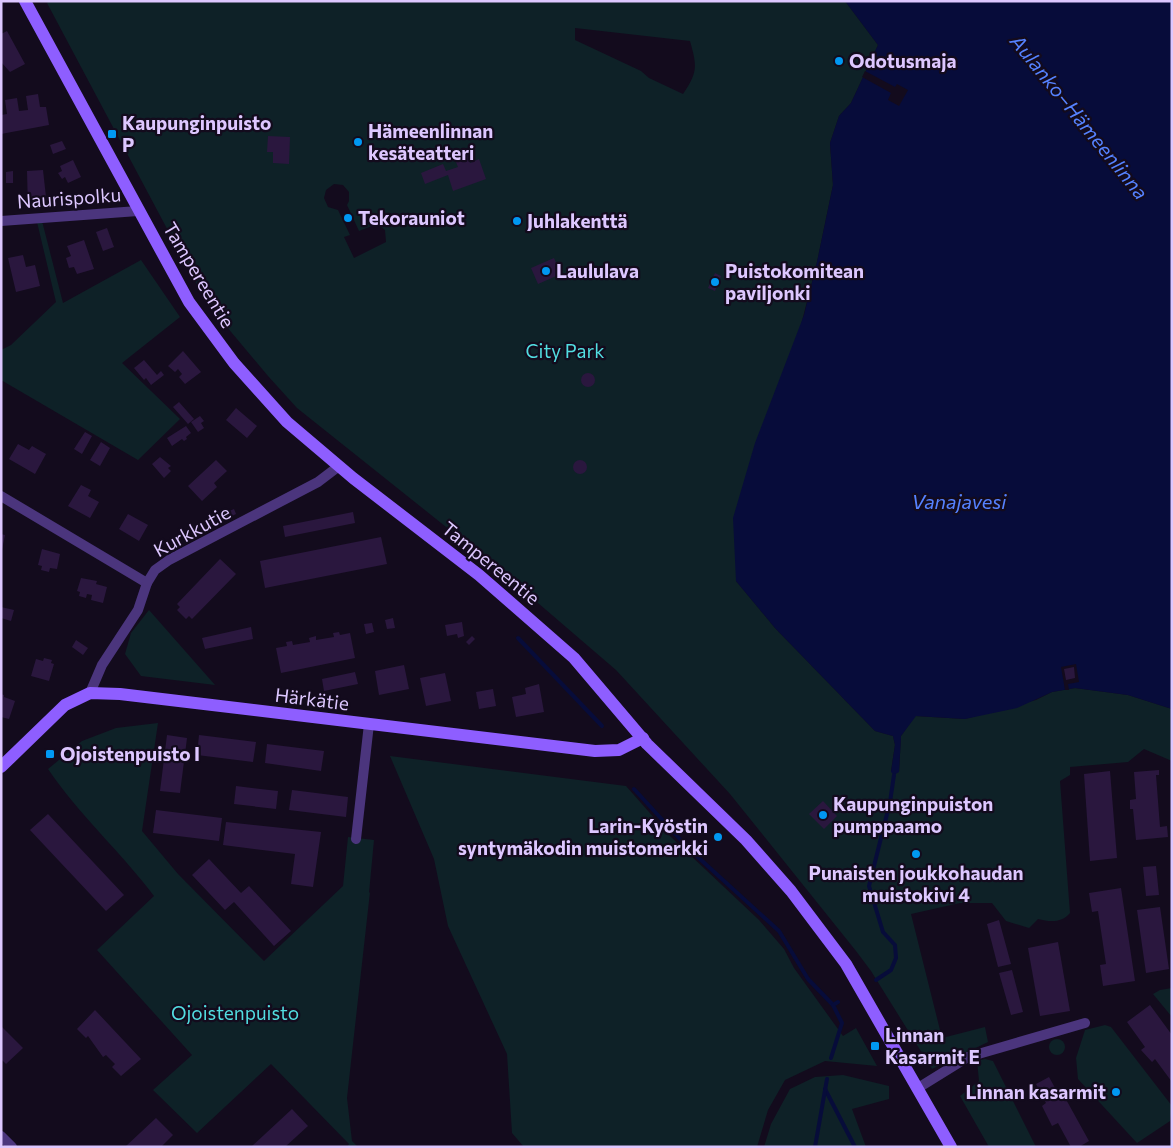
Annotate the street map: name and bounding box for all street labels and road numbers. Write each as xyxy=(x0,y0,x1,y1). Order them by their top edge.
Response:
street label: Naurispolku xyxy=(16,182,122,213)
street label: Tampereentie xyxy=(159,218,240,332)
street label: Kurkkutie xyxy=(149,500,234,561)
street label: Tampereentie xyxy=(438,516,545,609)
street label: Härkätie xyxy=(274,683,350,714)

